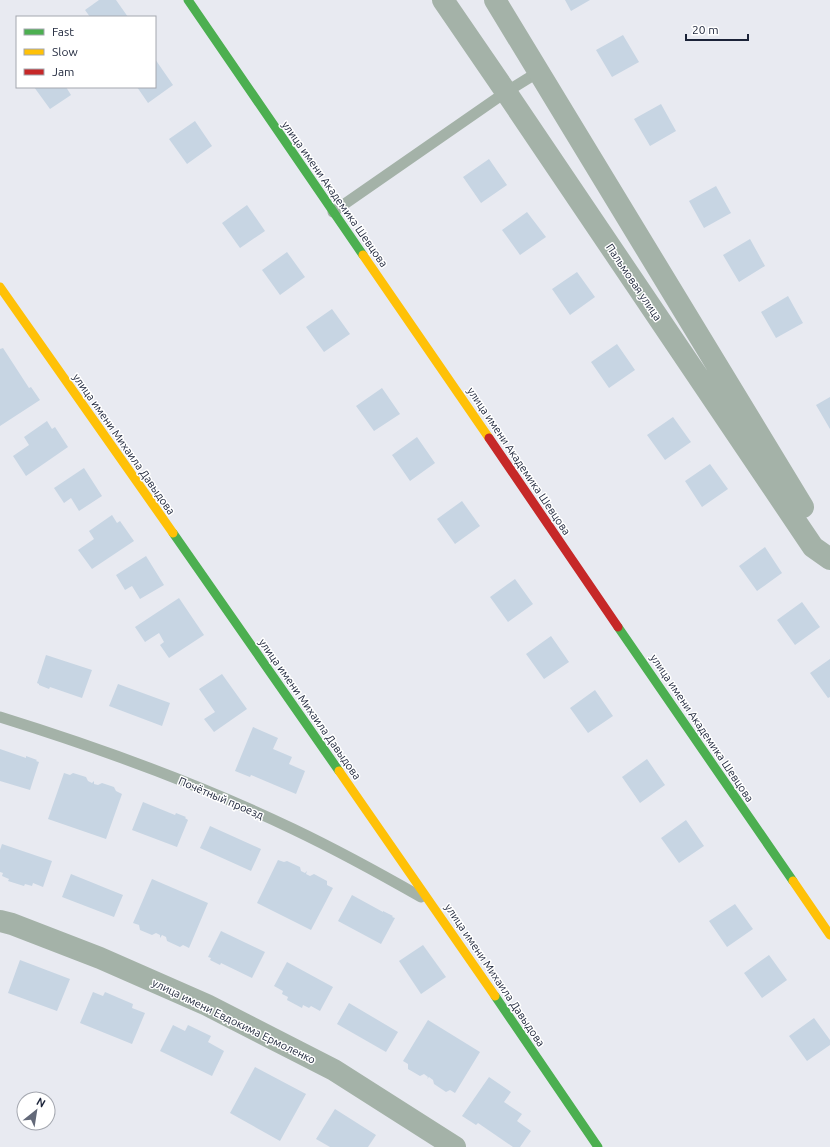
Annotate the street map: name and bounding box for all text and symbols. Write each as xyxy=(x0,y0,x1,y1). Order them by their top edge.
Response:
legend xyxy=(16,16,156,88)
scale bar xyxy=(686,16,748,42)
text: 20 m xyxy=(692,23,719,36)
text: Fast xyxy=(52,25,74,38)
text: Slow xyxy=(52,45,78,58)
text: Jam xyxy=(52,65,74,78)
street label: улица имени Академика Шевцова xyxy=(280,119,390,269)
street label: Пальмовая улица xyxy=(604,241,664,323)
street label: улица имени Михаила Давыдова xyxy=(71,371,177,517)
street label: улица имени Академика Шевцова xyxy=(465,385,573,537)
street label: улица имени Михаила Давыдова xyxy=(257,636,363,782)
street label: улица имени Академика Шевцова xyxy=(648,652,756,804)
street label: Почётный проезд xyxy=(177,775,266,822)
street label: улица имени Михаила Давыдова xyxy=(443,901,547,1049)
street label: улица имени Евдокима Ермоленко xyxy=(150,976,318,1066)
north arrow xyxy=(16,1091,56,1131)
text: N xyxy=(34,1095,48,1110)

